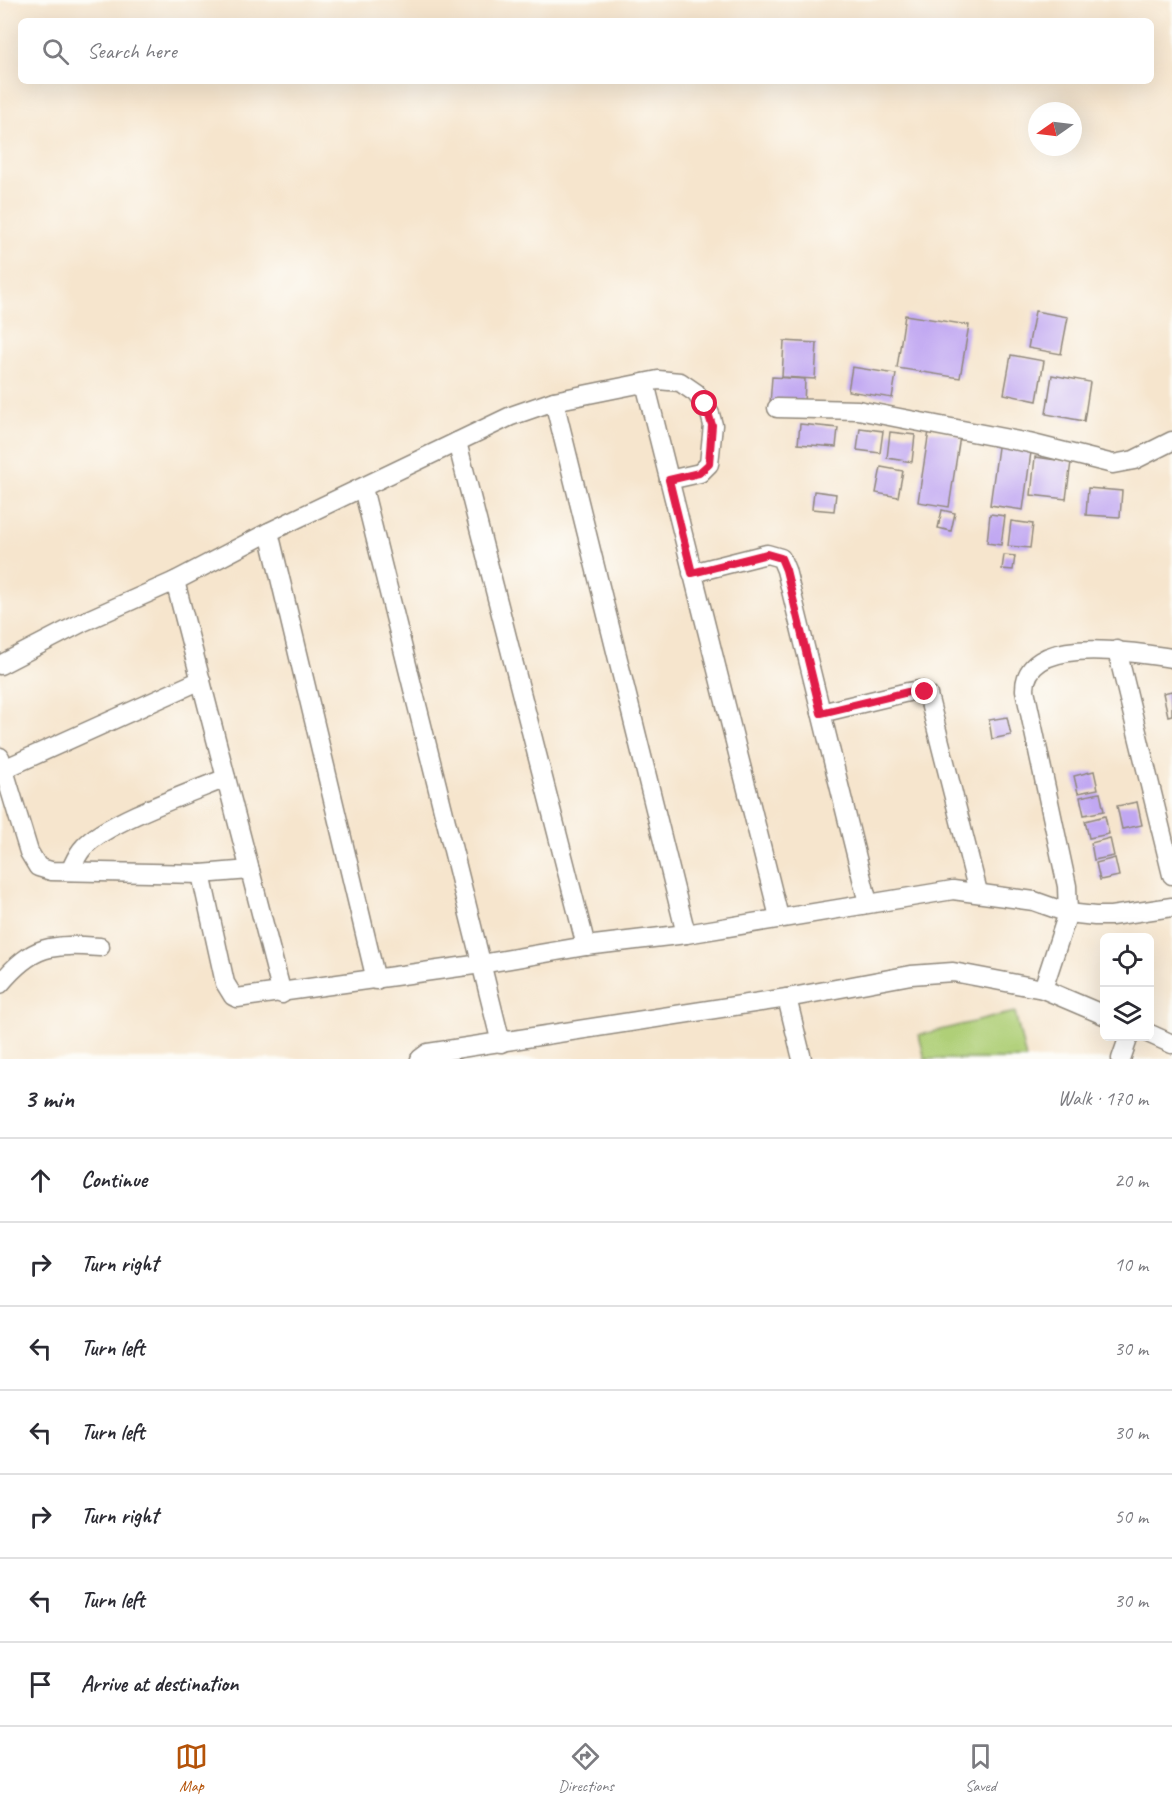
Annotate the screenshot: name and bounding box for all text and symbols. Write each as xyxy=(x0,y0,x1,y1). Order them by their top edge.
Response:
search box xyxy=(18,18,1154,84)
icon: search xyxy=(39,35,72,68)
text: Search here xyxy=(87,37,177,65)
north arrow xyxy=(1028,102,1082,156)
route start xyxy=(691,390,717,416)
route end xyxy=(911,678,937,704)
map controls xyxy=(1100,933,1154,1041)
button: locate xyxy=(1100,933,1154,987)
button: layers xyxy=(1100,987,1154,1041)
text: 3 min xyxy=(24,1082,74,1115)
text: Walk · 170 m xyxy=(1058,1086,1148,1111)
icon: ahead xyxy=(24,1164,57,1197)
text: Continue xyxy=(81,1166,147,1194)
text: 20 m xyxy=(1114,1168,1148,1193)
icon: right xyxy=(24,1248,57,1281)
text: Turn right xyxy=(81,1250,158,1278)
text: 10 m xyxy=(1114,1252,1148,1277)
icon: left xyxy=(24,1332,57,1365)
text: Turn left xyxy=(81,1334,145,1362)
text: 30 m xyxy=(1114,1336,1148,1361)
icon: left xyxy=(24,1416,57,1449)
text: Turn left xyxy=(81,1418,145,1446)
text: 30 m xyxy=(1114,1420,1148,1445)
icon: right xyxy=(24,1500,57,1533)
text: Turn right xyxy=(81,1502,158,1530)
text: 50 m xyxy=(1114,1504,1148,1529)
icon: left xyxy=(24,1584,57,1617)
text: Turn left xyxy=(81,1586,145,1614)
text: 30 m xyxy=(1114,1588,1148,1613)
icon: arrive xyxy=(24,1668,57,1701)
text: Arrive at destination xyxy=(81,1670,238,1698)
tab: Map xyxy=(175,1740,208,1796)
tab: Directions xyxy=(558,1740,614,1796)
tab: Saved xyxy=(964,1740,997,1796)

